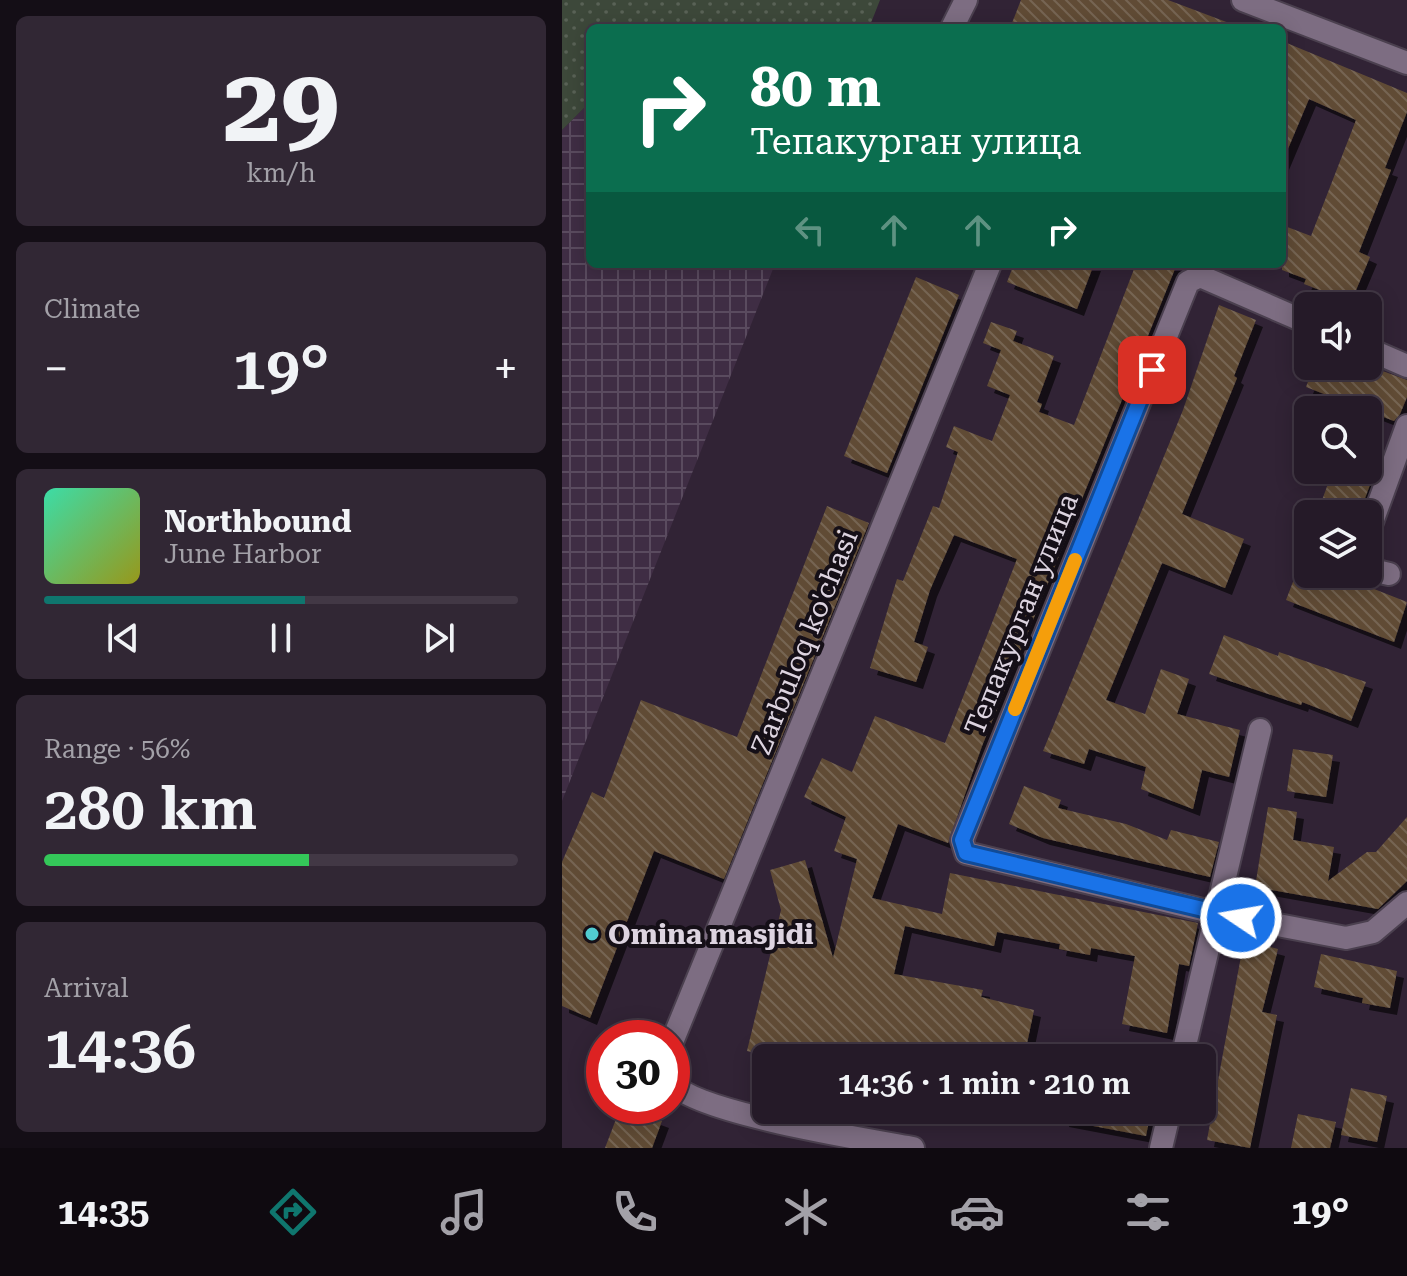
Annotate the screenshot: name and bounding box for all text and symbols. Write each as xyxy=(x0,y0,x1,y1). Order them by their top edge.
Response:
text: 29 xyxy=(223,45,339,166)
text: 80 m xyxy=(750,54,881,120)
icon: right xyxy=(618,56,722,160)
text: Тепакурган улица xyxy=(750,121,1081,163)
text: km/h xyxy=(246,158,316,188)
icon: left xyxy=(788,208,832,252)
icon: ahead xyxy=(872,208,916,252)
icon: ahead xyxy=(956,208,1000,252)
icon: right xyxy=(1040,208,1084,252)
map controls xyxy=(1294,292,1382,588)
button: sound xyxy=(1294,292,1382,380)
text: Climate xyxy=(44,294,140,324)
text: 19° xyxy=(233,333,329,404)
pin xyxy=(1118,336,1186,404)
text: − xyxy=(44,343,69,395)
text: + xyxy=(493,343,518,395)
icon: arrive xyxy=(1130,348,1174,392)
button: search xyxy=(1294,396,1382,484)
street label: Тепакурган улица xyxy=(958,489,1085,740)
button: layers xyxy=(1294,500,1382,588)
text: Northbound xyxy=(164,504,352,539)
street label: Zarbuloq ko'chasi xyxy=(744,525,865,759)
text: June Harbor xyxy=(164,539,322,569)
icon: previous xyxy=(101,616,145,660)
icon: pause xyxy=(259,616,303,660)
icon: next xyxy=(417,616,461,660)
text: Range · 56% xyxy=(44,734,190,764)
text: 280 km xyxy=(44,773,257,844)
position arrow xyxy=(1199,876,1283,960)
place label: Omina masjidi xyxy=(608,918,813,951)
marker: Omina masjidi xyxy=(583,925,601,943)
text: Arrival xyxy=(44,973,129,1003)
text: 14:36 xyxy=(44,1012,196,1083)
speed limit sign: 30 xyxy=(586,1020,690,1124)
text: 14:36 · 1 min · 210 m xyxy=(838,1066,1130,1101)
icon: directions xyxy=(265,1184,321,1240)
icon: music xyxy=(436,1184,492,1240)
icon: phone xyxy=(607,1184,663,1240)
icon: climate xyxy=(778,1184,834,1240)
icon: car xyxy=(949,1184,1005,1240)
icon: filters xyxy=(1120,1184,1176,1240)
text: 14:35 xyxy=(58,1191,149,1233)
text: 19° xyxy=(1291,1191,1349,1233)

